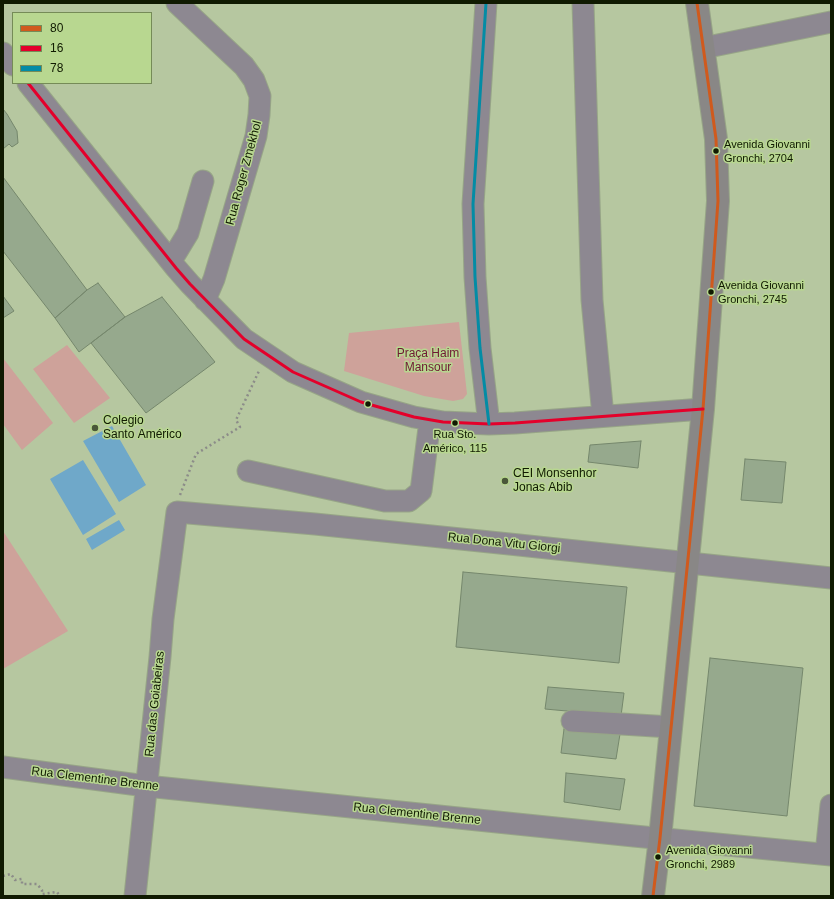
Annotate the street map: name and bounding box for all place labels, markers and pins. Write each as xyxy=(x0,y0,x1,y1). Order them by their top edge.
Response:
place label: Avenida Giovanni Gronchi, 2704 xyxy=(724,138,810,164)
marker: Avenida Giovanni Gronchi, 2704 xyxy=(711,146,721,156)
place label: Avenida Giovanni Gronchi, 2745 xyxy=(718,279,804,305)
marker: Avenida Giovanni Gronchi, 2745 xyxy=(706,287,716,297)
unlabelled marker xyxy=(363,399,373,409)
place label: Colegio Santo Américo xyxy=(103,414,182,442)
marker: Rua Sto. Américo, 115 xyxy=(450,418,460,428)
marker: Colegio Santo Américo xyxy=(90,423,100,433)
place label: Rua Sto. Américo, 115 xyxy=(423,428,487,454)
place label: CEI Monsenhor Jonas Abib xyxy=(513,467,596,495)
marker: CEI Monsenhor Jonas Abib xyxy=(500,476,510,486)
place label: Avenida Giovanni Gronchi, 2989 xyxy=(666,844,752,870)
marker: Avenida Giovanni Gronchi, 2989 xyxy=(653,852,663,862)

